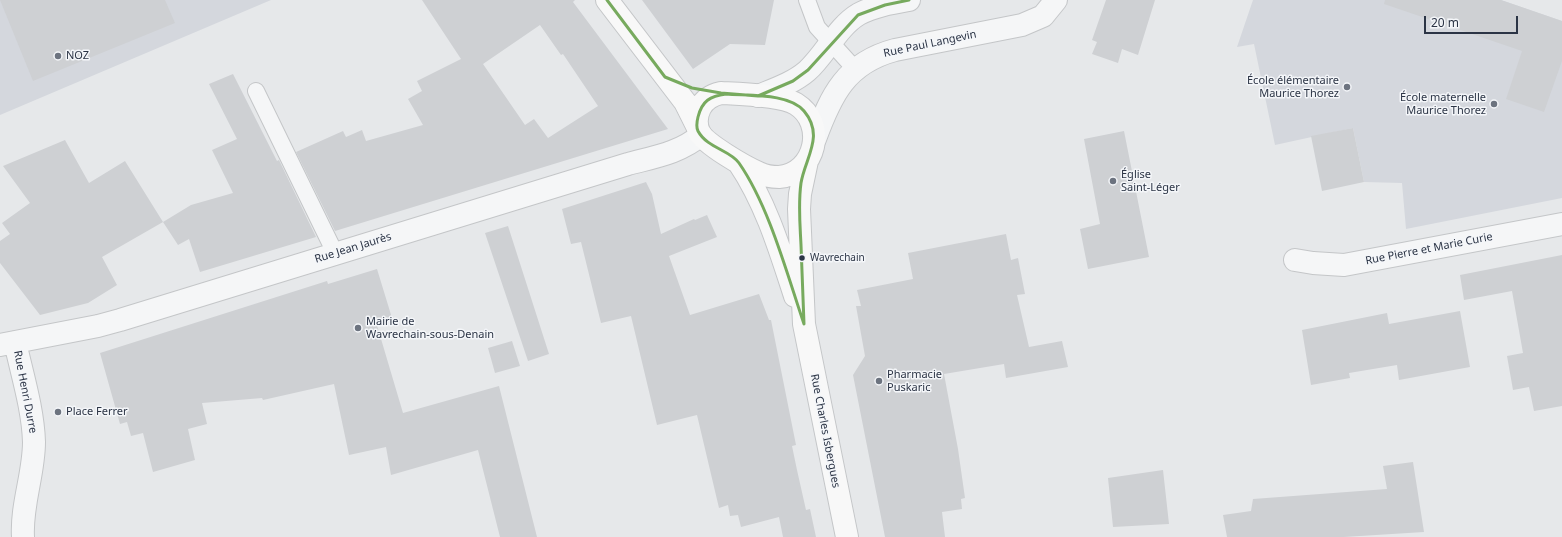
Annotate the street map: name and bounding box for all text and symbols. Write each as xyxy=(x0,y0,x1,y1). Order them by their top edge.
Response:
scale bar xyxy=(1426,8,1520,34)
text: 20 m xyxy=(1431,14,1459,31)
street label: Rue Paul Langevin xyxy=(882,28,978,60)
place label: NOZ xyxy=(66,49,89,63)
marker: NOZ xyxy=(53,51,63,61)
place label: École élémentaire Maurice Thorez xyxy=(1247,74,1339,100)
marker: École élémentaire Maurice Thorez xyxy=(1342,82,1352,92)
place label: École maternelle Maurice Thorez xyxy=(1400,91,1486,117)
marker: École maternelle Maurice Thorez xyxy=(1489,99,1499,109)
place label: Église Saint-Léger xyxy=(1121,168,1180,194)
marker: Église Saint-Léger xyxy=(1108,176,1118,186)
street label: Rue Jean Jaurès xyxy=(313,230,393,266)
street label: Rue Pierre et Marie Curie xyxy=(1364,230,1494,268)
place label: Wavrechain xyxy=(810,252,865,264)
marker: Wavrechain xyxy=(797,253,807,263)
place label: Mairie de Wavrechain-sous-Denain xyxy=(366,315,494,341)
marker: Mairie de Wavrechain-sous-Denain xyxy=(353,323,363,333)
street label: Rue Henri Durre xyxy=(11,350,39,434)
place label: Pharmacie Puskaric xyxy=(887,368,942,394)
street label: Rue Charles Isbergues xyxy=(807,373,843,489)
marker: Pharmacie Puskaric xyxy=(874,376,884,386)
place label: Place Ferrer xyxy=(66,405,128,419)
marker: Place Ferrer xyxy=(53,407,63,417)

